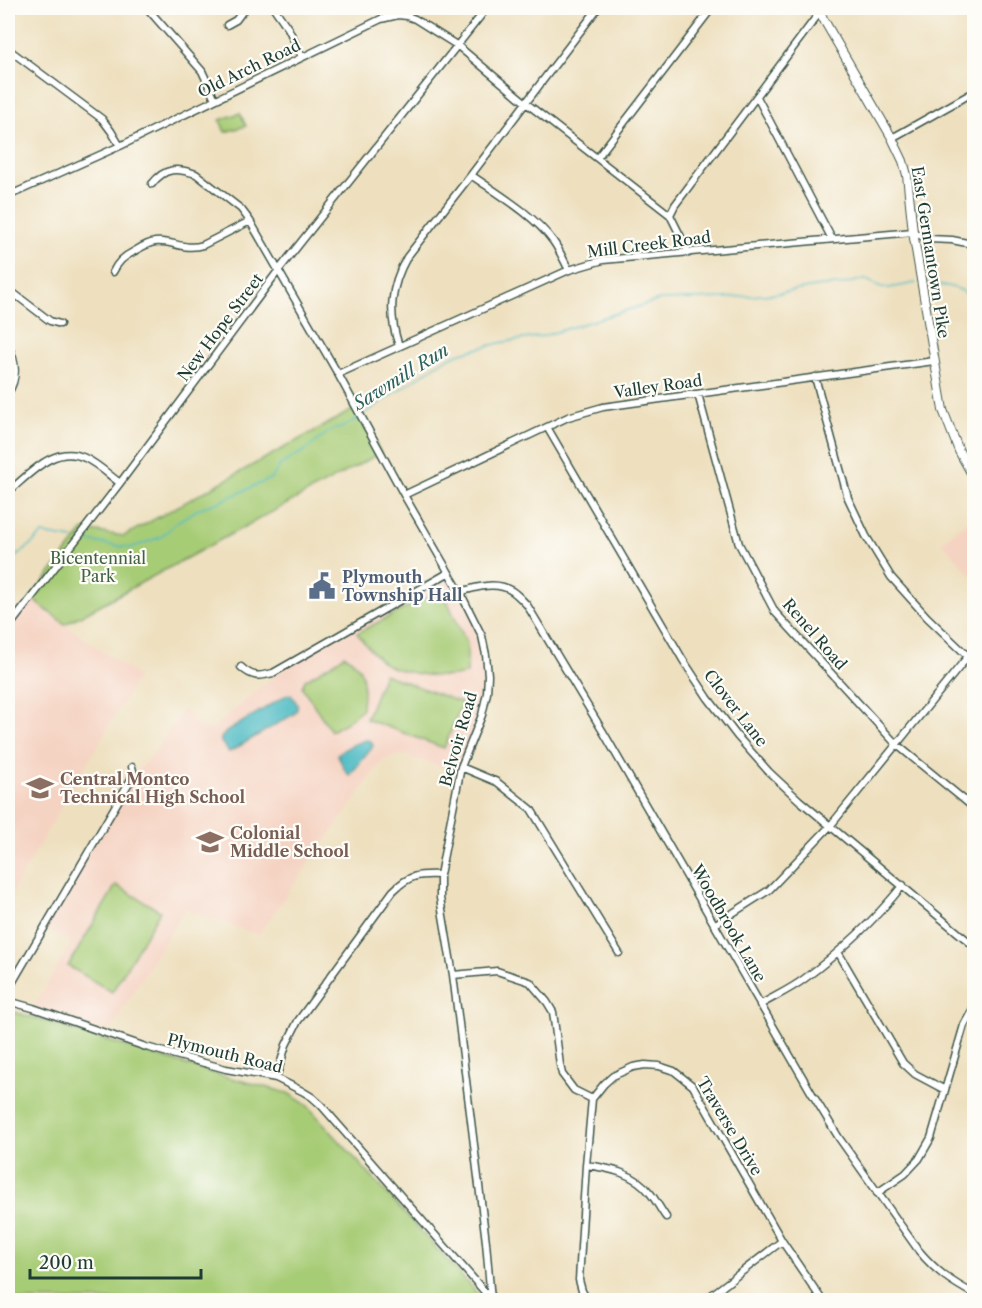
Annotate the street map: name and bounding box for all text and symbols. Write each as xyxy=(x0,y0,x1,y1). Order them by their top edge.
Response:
street label: Old Arch Road xyxy=(194,34,304,102)
street label: East Germantown Pike xyxy=(908,165,954,339)
street label: Mill Creek Road xyxy=(586,226,712,262)
street label: New Hope Street xyxy=(173,269,267,385)
water label: Sawmill Run xyxy=(348,339,453,416)
street label: Valley Road xyxy=(612,370,704,402)
park label: Bicentennial Park xyxy=(50,548,146,586)
place label: Plymouth Township Hall xyxy=(342,567,463,605)
public building icon: Plymouth Township Hall xyxy=(307,571,337,601)
street label: Renel Road xyxy=(779,594,852,674)
street label: Clover Lane xyxy=(700,666,772,751)
street label: Belvoir Road xyxy=(435,689,481,789)
place label: Central Montco Technical High School xyxy=(60,769,246,807)
school or university icon: Central Montco Technical High School xyxy=(25,773,55,803)
place label: Colonial Middle School xyxy=(230,823,350,861)
school or university icon: Colonial Middle School xyxy=(195,827,225,857)
street label: Woodbrook Lane xyxy=(687,860,771,985)
street label: Plymouth Road xyxy=(165,1029,285,1077)
street label: Traverse Drive xyxy=(693,1073,767,1179)
scale bar xyxy=(30,1242,201,1280)
text: 200 m xyxy=(39,1252,94,1274)

